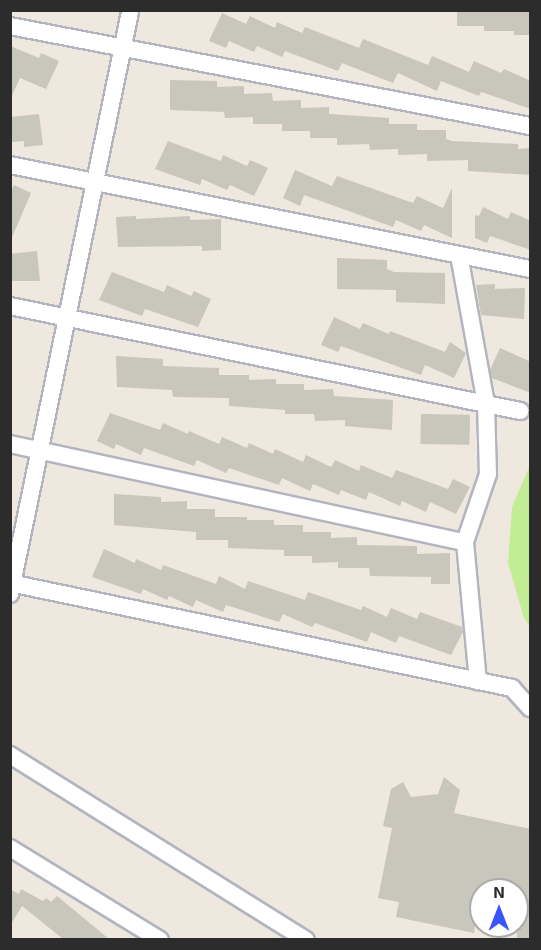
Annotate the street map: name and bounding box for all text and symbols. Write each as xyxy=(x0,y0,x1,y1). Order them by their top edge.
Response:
north arrow xyxy=(469,878,529,938)
text: N xyxy=(493,882,505,901)

